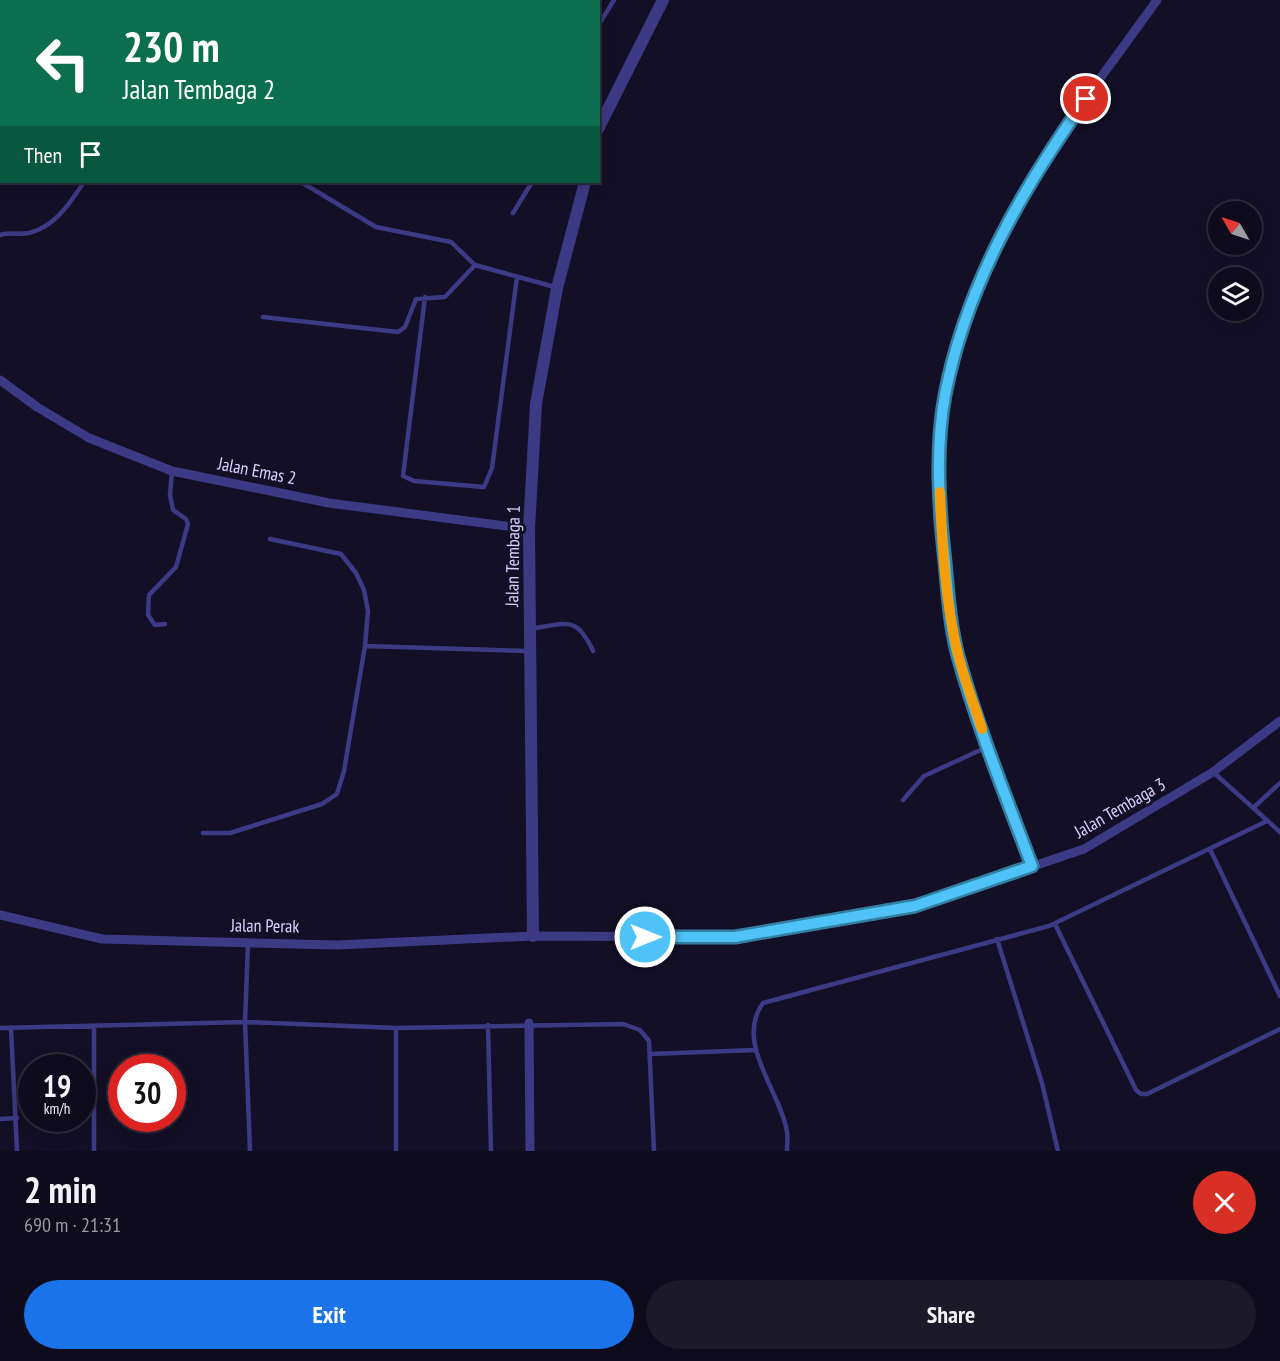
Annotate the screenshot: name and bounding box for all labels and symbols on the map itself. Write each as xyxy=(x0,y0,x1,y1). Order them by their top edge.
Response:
pin xyxy=(1060,73,1111,124)
north arrow xyxy=(1208,201,1262,255)
street label: Jalan Emas 2 xyxy=(215,451,298,489)
street label: Jalan Tembaga 1 xyxy=(500,505,525,608)
street label: Jalan Tembaga 3 xyxy=(1069,772,1169,843)
position arrow xyxy=(613,905,677,969)
street label: Jalan Perak xyxy=(229,913,300,938)
speed limit sign: 30 xyxy=(108,1054,186,1132)

